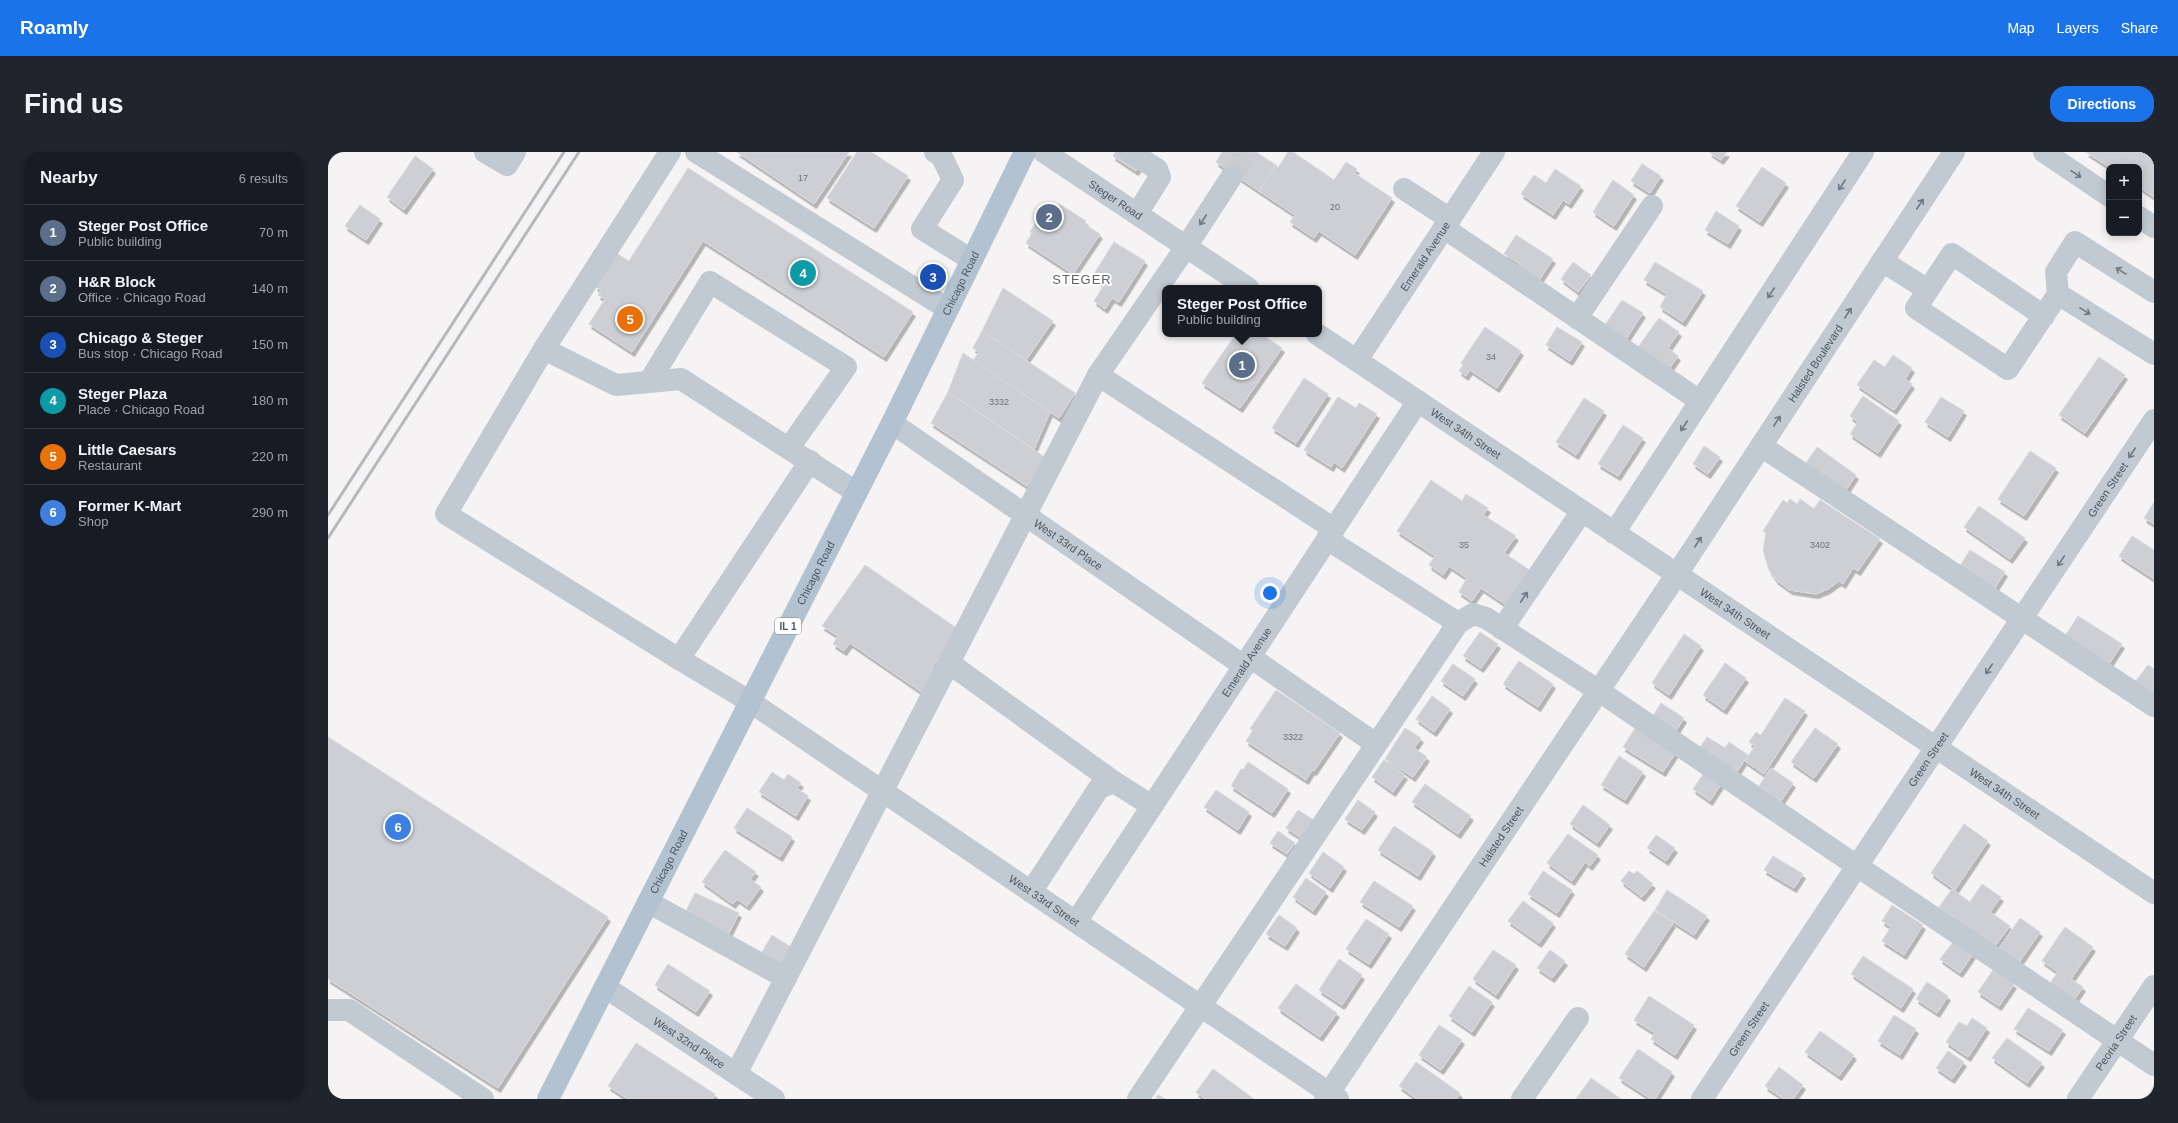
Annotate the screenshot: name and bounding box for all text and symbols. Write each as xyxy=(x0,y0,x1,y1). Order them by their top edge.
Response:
text: Roamly xyxy=(20,17,89,38)
text: Map xyxy=(2007,20,2035,36)
text: Layers xyxy=(2057,20,2099,36)
text: Share xyxy=(2121,20,2158,36)
button: Directions xyxy=(2050,86,2154,122)
text: Find us xyxy=(24,88,124,119)
map controls xyxy=(2106,164,2142,236)
button: + xyxy=(2106,164,2142,200)
text: Nearby xyxy=(40,168,98,187)
one-way arrow xyxy=(2070,170,2081,178)
text: 6 results xyxy=(239,171,288,186)
house number: 17 xyxy=(798,173,808,183)
street label: Steger Road xyxy=(1086,178,1145,222)
one-way arrow xyxy=(1838,179,1846,190)
one-way arrow xyxy=(1916,199,1924,210)
button: − xyxy=(2106,200,2142,236)
pin: 2 xyxy=(1036,202,1062,232)
house number: 20 xyxy=(1330,202,1340,212)
one-way arrow xyxy=(1199,215,1208,226)
text: Steger Post Office xyxy=(78,217,208,234)
street label: Emerald Avenue xyxy=(1398,219,1452,293)
text: 1 xyxy=(49,225,57,240)
text: 70 m xyxy=(259,225,288,240)
text: Public building xyxy=(78,234,162,249)
street label: Chicago Road xyxy=(940,249,981,317)
pin: 4 xyxy=(790,258,816,288)
pin: 3 xyxy=(920,262,946,292)
one-way arrow xyxy=(2116,267,2127,275)
district label: STEGER xyxy=(1052,272,1112,287)
text: H&R Block xyxy=(78,273,156,290)
text: 2 xyxy=(49,281,57,296)
text: 140 m xyxy=(252,281,288,296)
popup xyxy=(1162,285,1322,337)
one-way arrow xyxy=(1767,288,1775,299)
text: Office · Chicago Road xyxy=(78,290,206,305)
text: Steger Post Office xyxy=(1177,295,1307,312)
pin: 5 xyxy=(617,304,643,334)
one-way arrow xyxy=(1844,307,1853,318)
one-way arrow xyxy=(2079,307,2090,315)
text: Public building xyxy=(1177,312,1261,327)
street label: Halsted Boulevard xyxy=(1786,322,1845,404)
text: Chicago & Steger xyxy=(78,329,203,346)
text: 3 xyxy=(49,337,57,352)
text: 150 m xyxy=(252,337,288,352)
text: Bus stop · Chicago Road xyxy=(78,346,223,361)
pin: 1 xyxy=(1229,350,1255,380)
house number: 34 xyxy=(1486,352,1496,362)
text: Steger Plaza xyxy=(78,385,167,402)
text: 4 xyxy=(49,393,57,408)
text: 180 m xyxy=(252,393,288,408)
house number: 3332 xyxy=(989,397,1009,407)
text: Place · Chicago Road xyxy=(78,402,204,417)
street label: West 34th Street xyxy=(1428,406,1503,461)
one-way arrow xyxy=(1773,416,1781,427)
one-way arrow xyxy=(1680,420,1688,432)
text: Little Caesars xyxy=(78,441,176,458)
one-way arrow xyxy=(2128,447,2136,459)
text: 5 xyxy=(49,449,57,464)
text: 220 m xyxy=(252,449,288,464)
text: Restaurant xyxy=(78,458,142,473)
street label: Green Street xyxy=(2085,460,2130,519)
text: Former K-Mart xyxy=(78,497,181,514)
text: 6 xyxy=(49,505,57,520)
text: 290 m xyxy=(252,505,288,520)
text: Shop xyxy=(78,514,108,529)
street label: West 33rd Place xyxy=(1032,517,1105,572)
one-way arrow xyxy=(1694,537,1702,548)
street label: Chicago Road xyxy=(794,539,837,607)
house number: 35 xyxy=(1459,540,1469,550)
house number: 3402 xyxy=(1810,540,1830,550)
one-way arrow xyxy=(2056,555,2064,567)
your location xyxy=(1260,583,1280,603)
street label: West 34th Street xyxy=(1698,586,1773,641)
one-way arrow xyxy=(1520,591,1528,602)
road number: IL 1 xyxy=(775,618,801,634)
street label: Emerald Avenue xyxy=(1220,625,1274,699)
one-way arrow xyxy=(1985,664,1993,675)
street label: Green Street xyxy=(1906,730,1951,789)
house number: 3322 xyxy=(1283,732,1303,742)
street label: West 34th Street xyxy=(1967,766,2042,821)
street label: Halsted Street xyxy=(1477,804,1525,869)
pin: 6 xyxy=(385,812,411,842)
street label: Chicago Road xyxy=(647,828,690,896)
street label: West 33rd Street xyxy=(1007,872,1082,928)
street label: Green Street xyxy=(1726,1000,1771,1059)
street label: Peoria Street xyxy=(2093,1013,2139,1073)
street label: West 32nd Place xyxy=(651,1015,727,1071)

